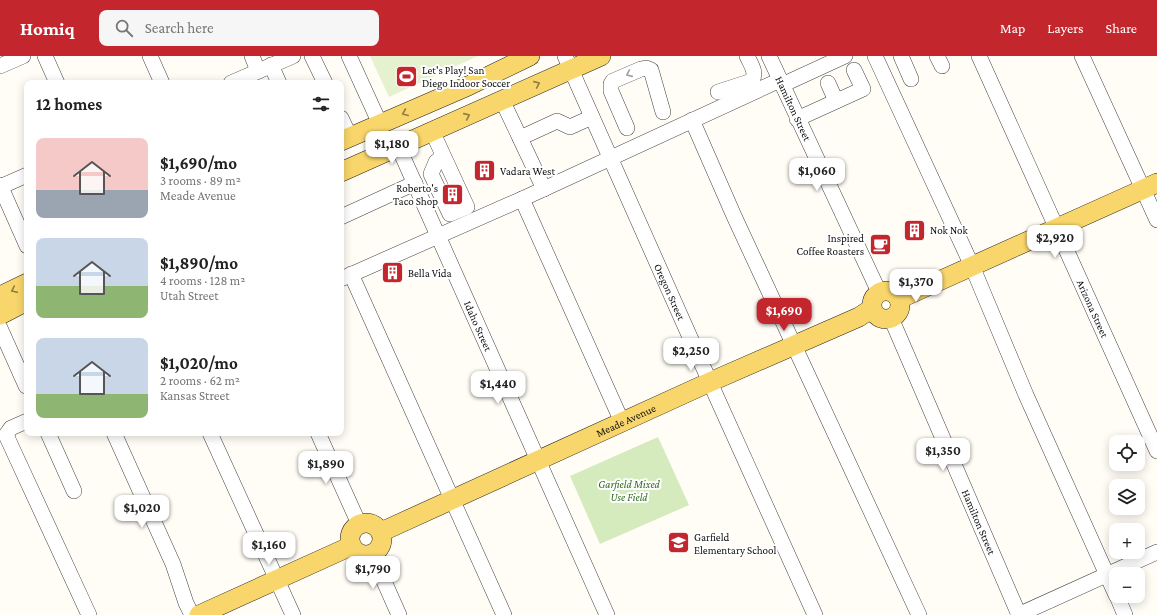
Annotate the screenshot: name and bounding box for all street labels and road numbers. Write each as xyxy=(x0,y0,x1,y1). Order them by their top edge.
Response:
street label: Hamilton Street xyxy=(773,74,814,143)
street label: Oregon Street xyxy=(652,262,688,322)
street label: Arizona Street xyxy=(1075,278,1111,340)
street label: Idaho Street xyxy=(462,299,495,353)
street label: Meade Avenue xyxy=(594,402,658,439)
street label: Hamilton Street xyxy=(960,487,998,557)

